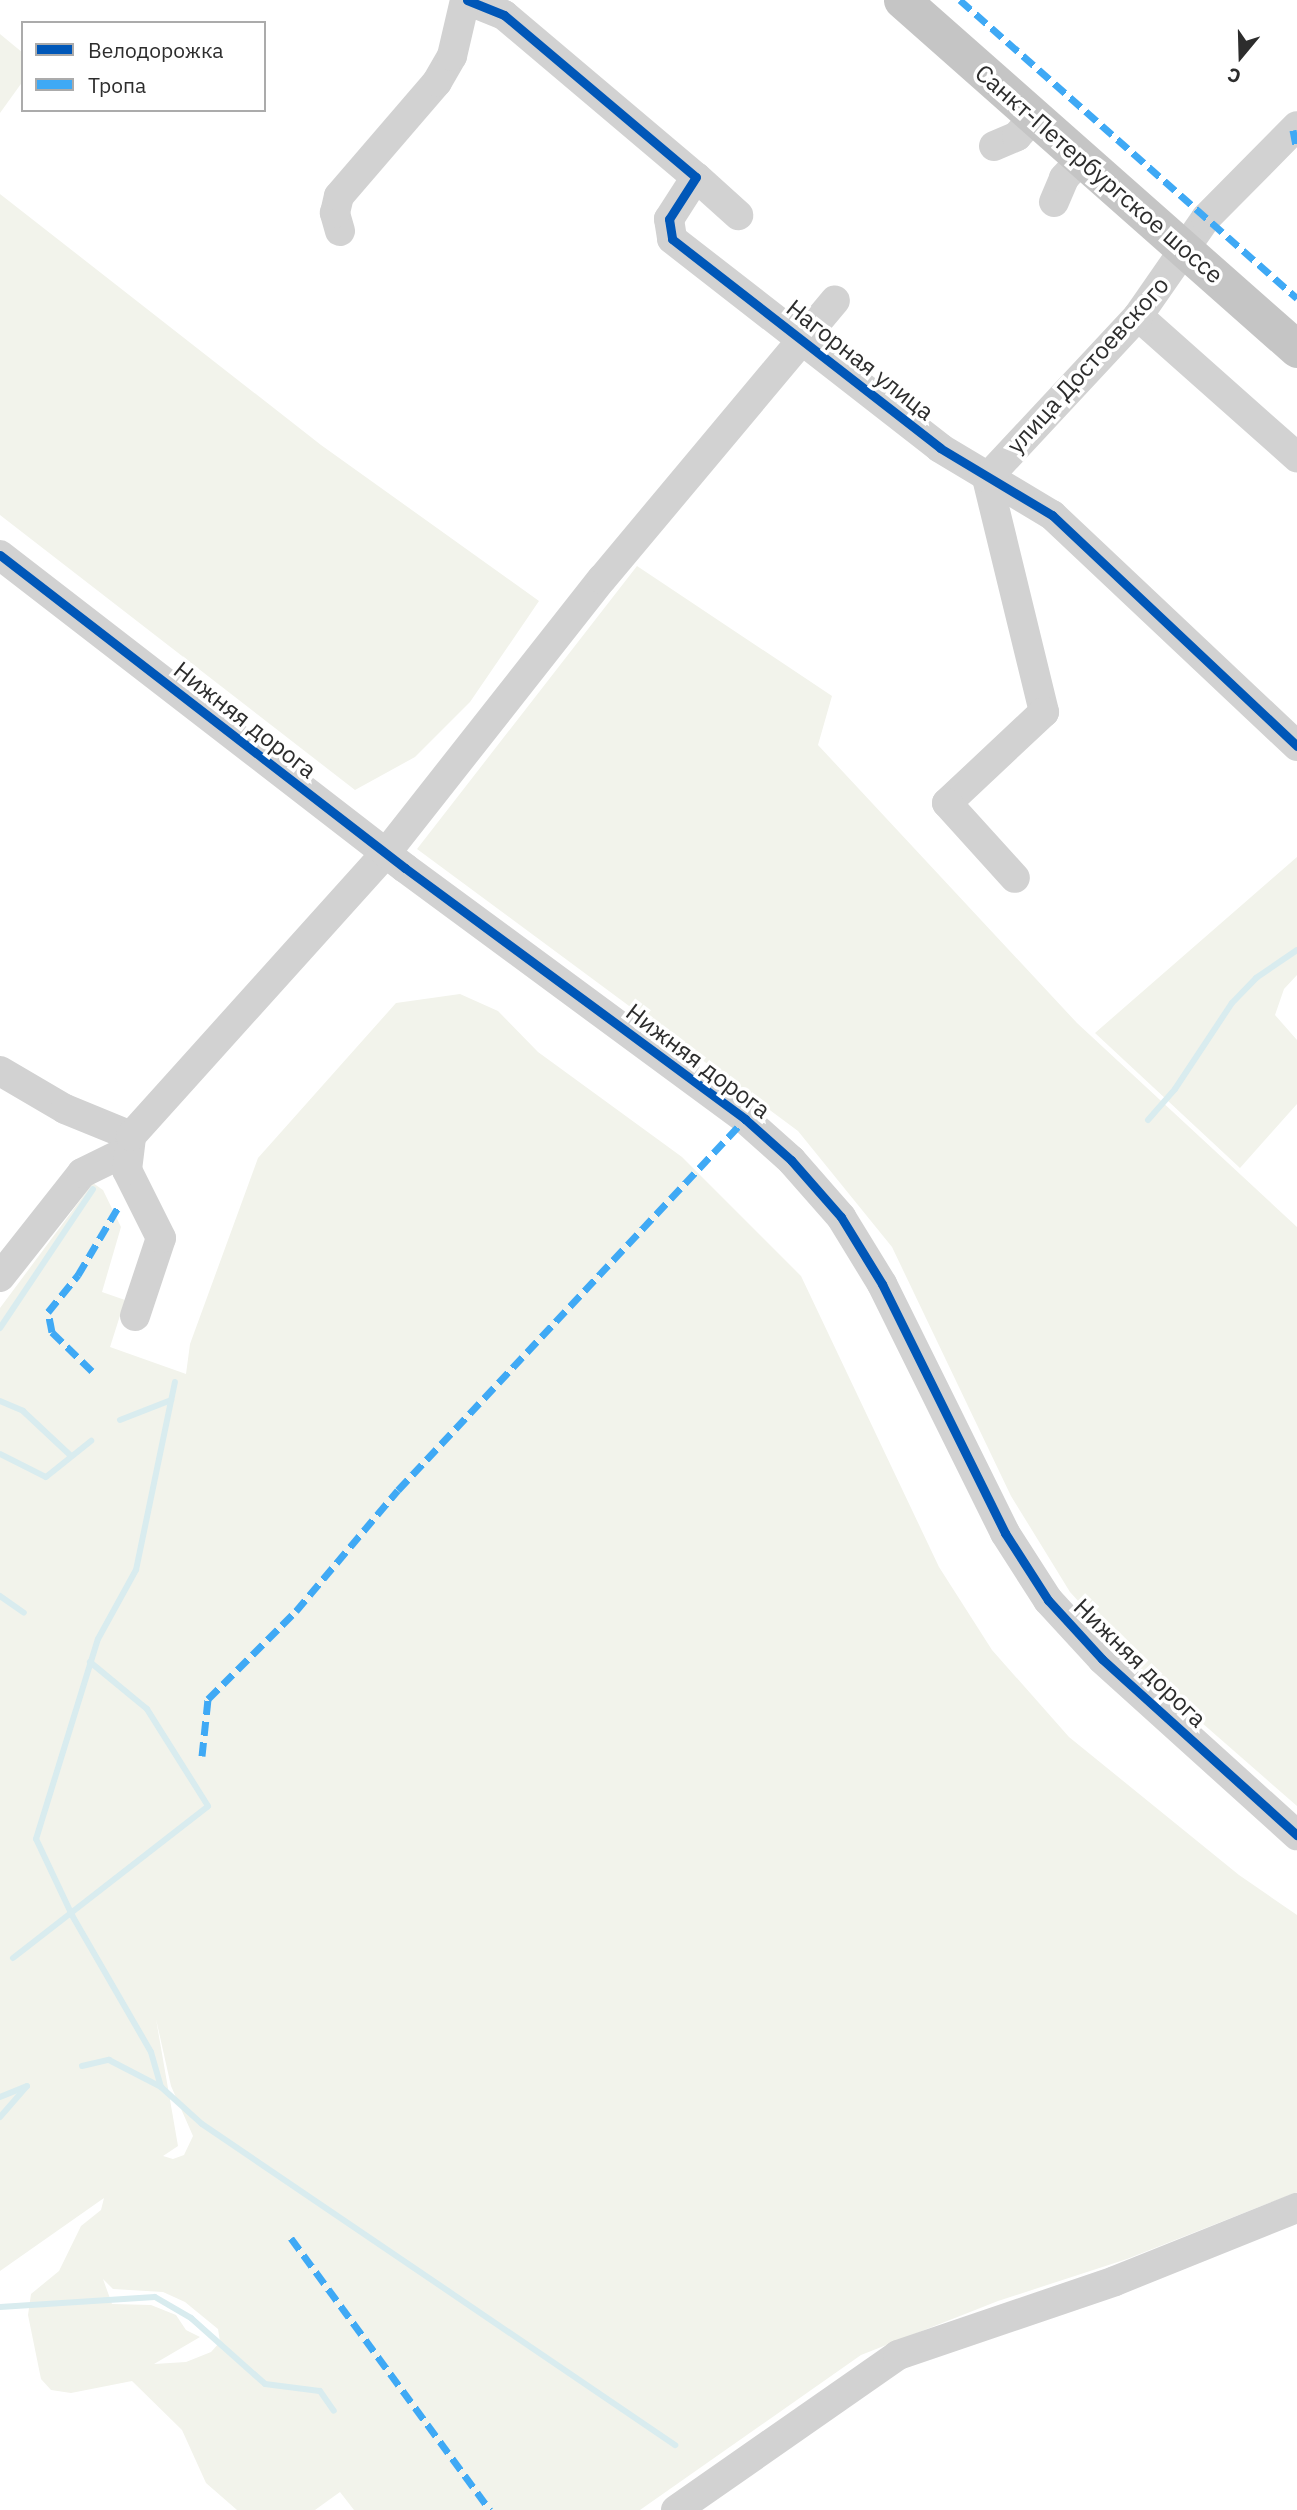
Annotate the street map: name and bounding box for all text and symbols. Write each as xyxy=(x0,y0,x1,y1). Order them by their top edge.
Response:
legend xyxy=(21,21,266,112)
north arrow xyxy=(1206,21,1276,91)
text: Велодорожка xyxy=(88,36,223,64)
street label: Санкт-Петербургское шоссе xyxy=(969,59,1229,289)
text: С xyxy=(1224,62,1244,89)
text: Тропа xyxy=(88,71,146,99)
street label: улица Достоевского xyxy=(1001,271,1175,459)
street label: Нагорная улица xyxy=(781,294,939,426)
street label: Нижняя дорога xyxy=(168,655,322,785)
street label: Нижняя дорога xyxy=(620,997,776,1125)
street label: Нижняя дорога xyxy=(1068,1593,1212,1733)

